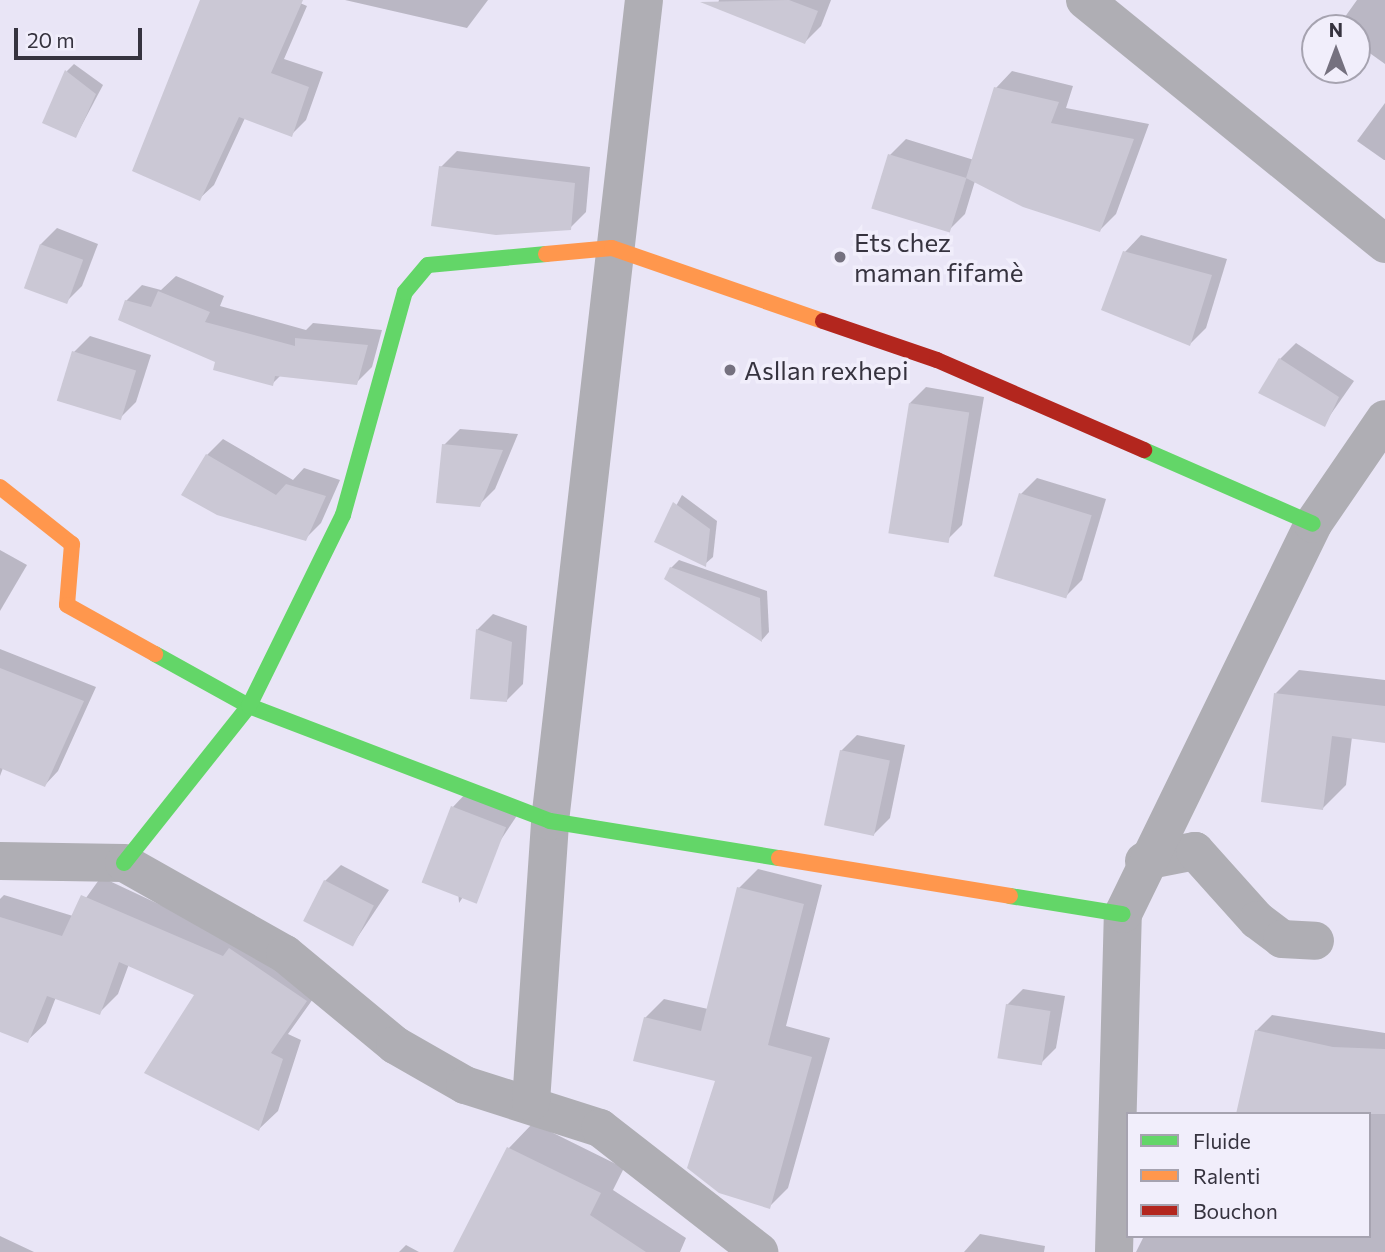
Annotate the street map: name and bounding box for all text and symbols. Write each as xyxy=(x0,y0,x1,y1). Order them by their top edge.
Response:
scale bar xyxy=(18,14,145,58)
north arrow xyxy=(1301,14,1371,84)
text: N xyxy=(1329,18,1343,41)
text: 20 m xyxy=(27,27,75,52)
place label: Ets chez maman fifamè xyxy=(854,226,1023,288)
marker: Ets chez maman fifamè xyxy=(832,249,848,265)
place label: Asllan rexhepi xyxy=(744,354,909,386)
marker: Asllan rexhepi xyxy=(722,362,738,378)
legend xyxy=(1126,1112,1371,1238)
text: Fluide xyxy=(1193,1128,1251,1153)
text: Ralenti xyxy=(1193,1163,1260,1188)
text: Bouchon xyxy=(1193,1198,1278,1223)

